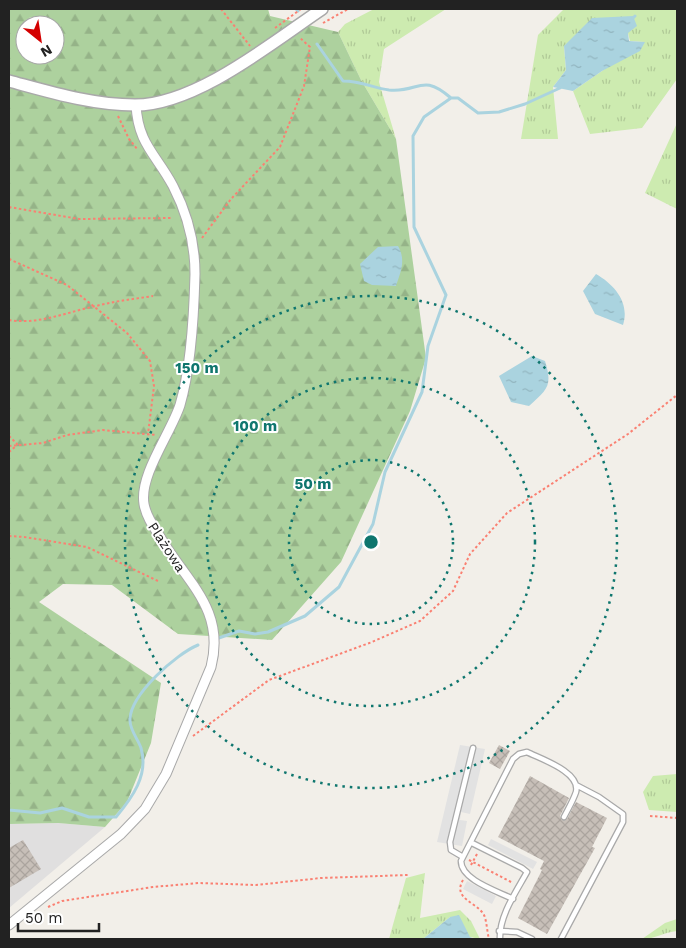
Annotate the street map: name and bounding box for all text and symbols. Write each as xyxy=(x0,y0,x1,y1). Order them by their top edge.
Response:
north arrow xyxy=(15,15,65,65)
text: N xyxy=(38,42,55,61)
text: 150 m xyxy=(175,359,219,377)
text: 100 m xyxy=(233,417,277,435)
text: 50 m xyxy=(295,475,331,493)
street label: Plażowa xyxy=(145,519,189,575)
centre of rings xyxy=(362,533,380,551)
scale bar xyxy=(18,900,99,932)
text: 50 m xyxy=(25,909,62,927)

